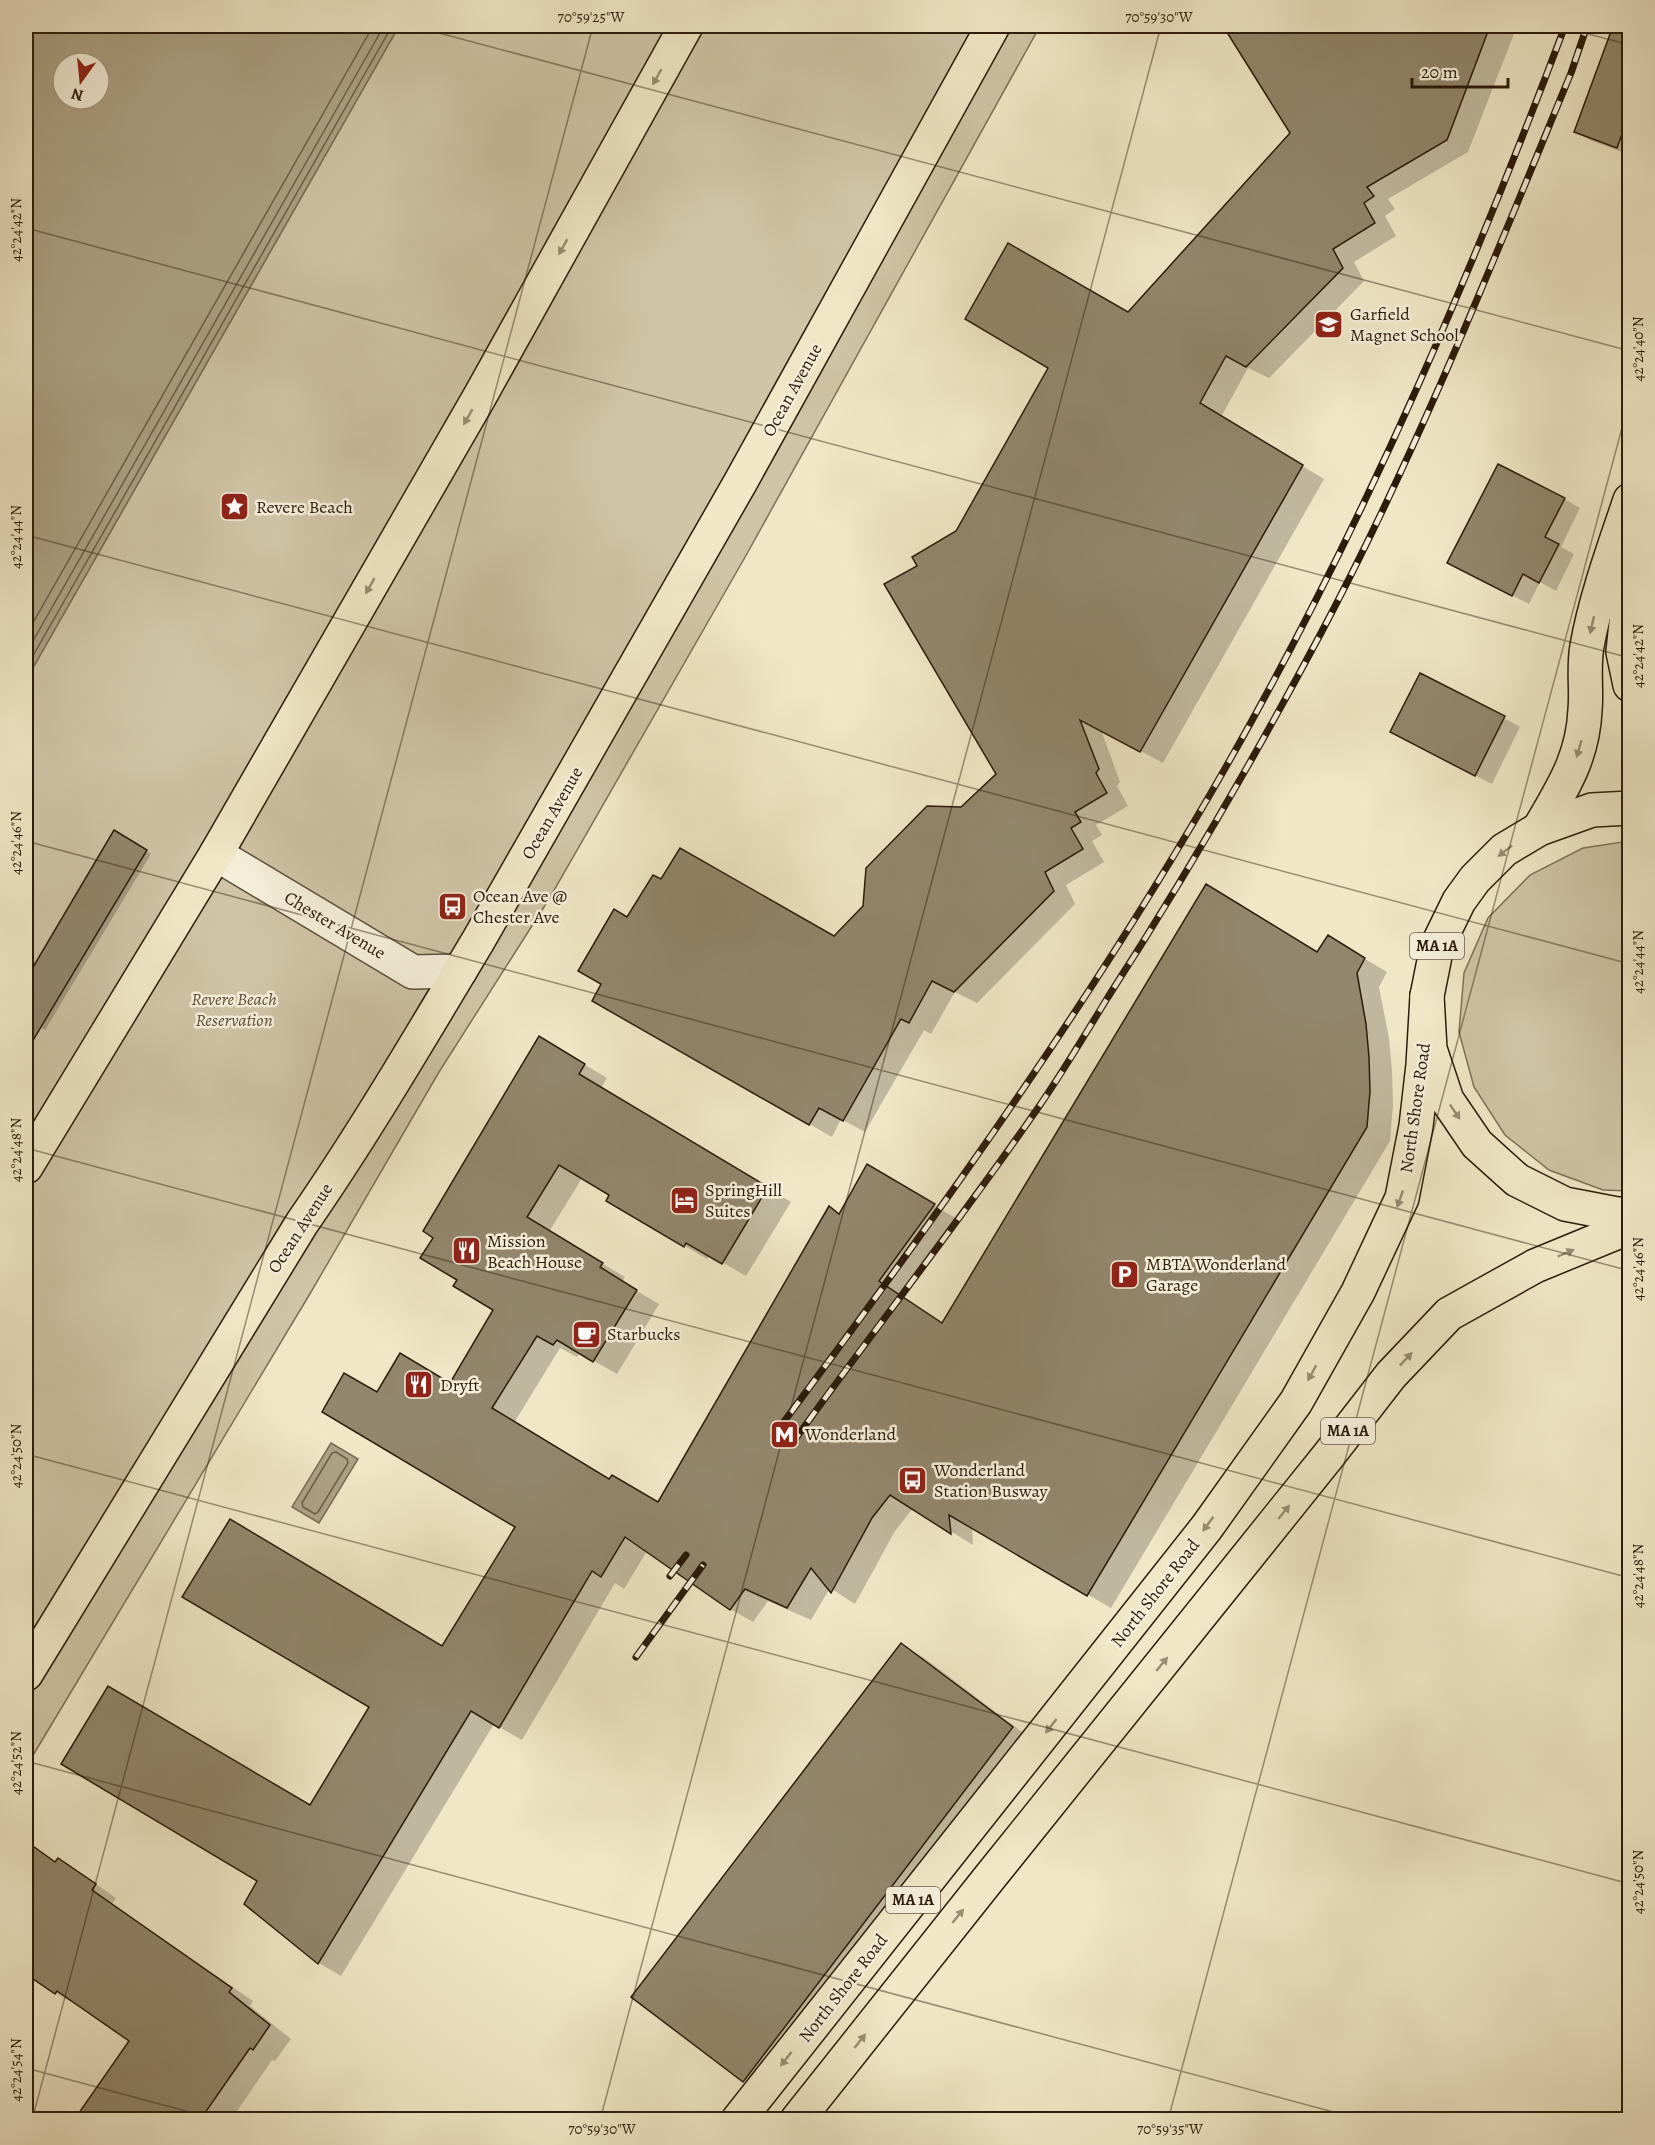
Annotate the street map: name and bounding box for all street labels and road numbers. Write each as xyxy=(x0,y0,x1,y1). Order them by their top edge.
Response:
street label: Ocean Avenue xyxy=(756,339,828,441)
street label: Ocean Avenue xyxy=(516,762,588,864)
street label: Chester Avenue xyxy=(280,885,390,965)
road number: MA 1A xyxy=(1410,933,1464,959)
street label: North Shore Road xyxy=(1394,1041,1436,1175)
street label: Ocean Avenue xyxy=(262,1178,338,1278)
road number: MA 1A xyxy=(1321,1418,1375,1444)
street label: North Shore Road xyxy=(1105,1534,1205,1652)
road number: MA 1A xyxy=(886,1887,940,1913)
street label: North Shore Road xyxy=(793,1929,893,2047)

